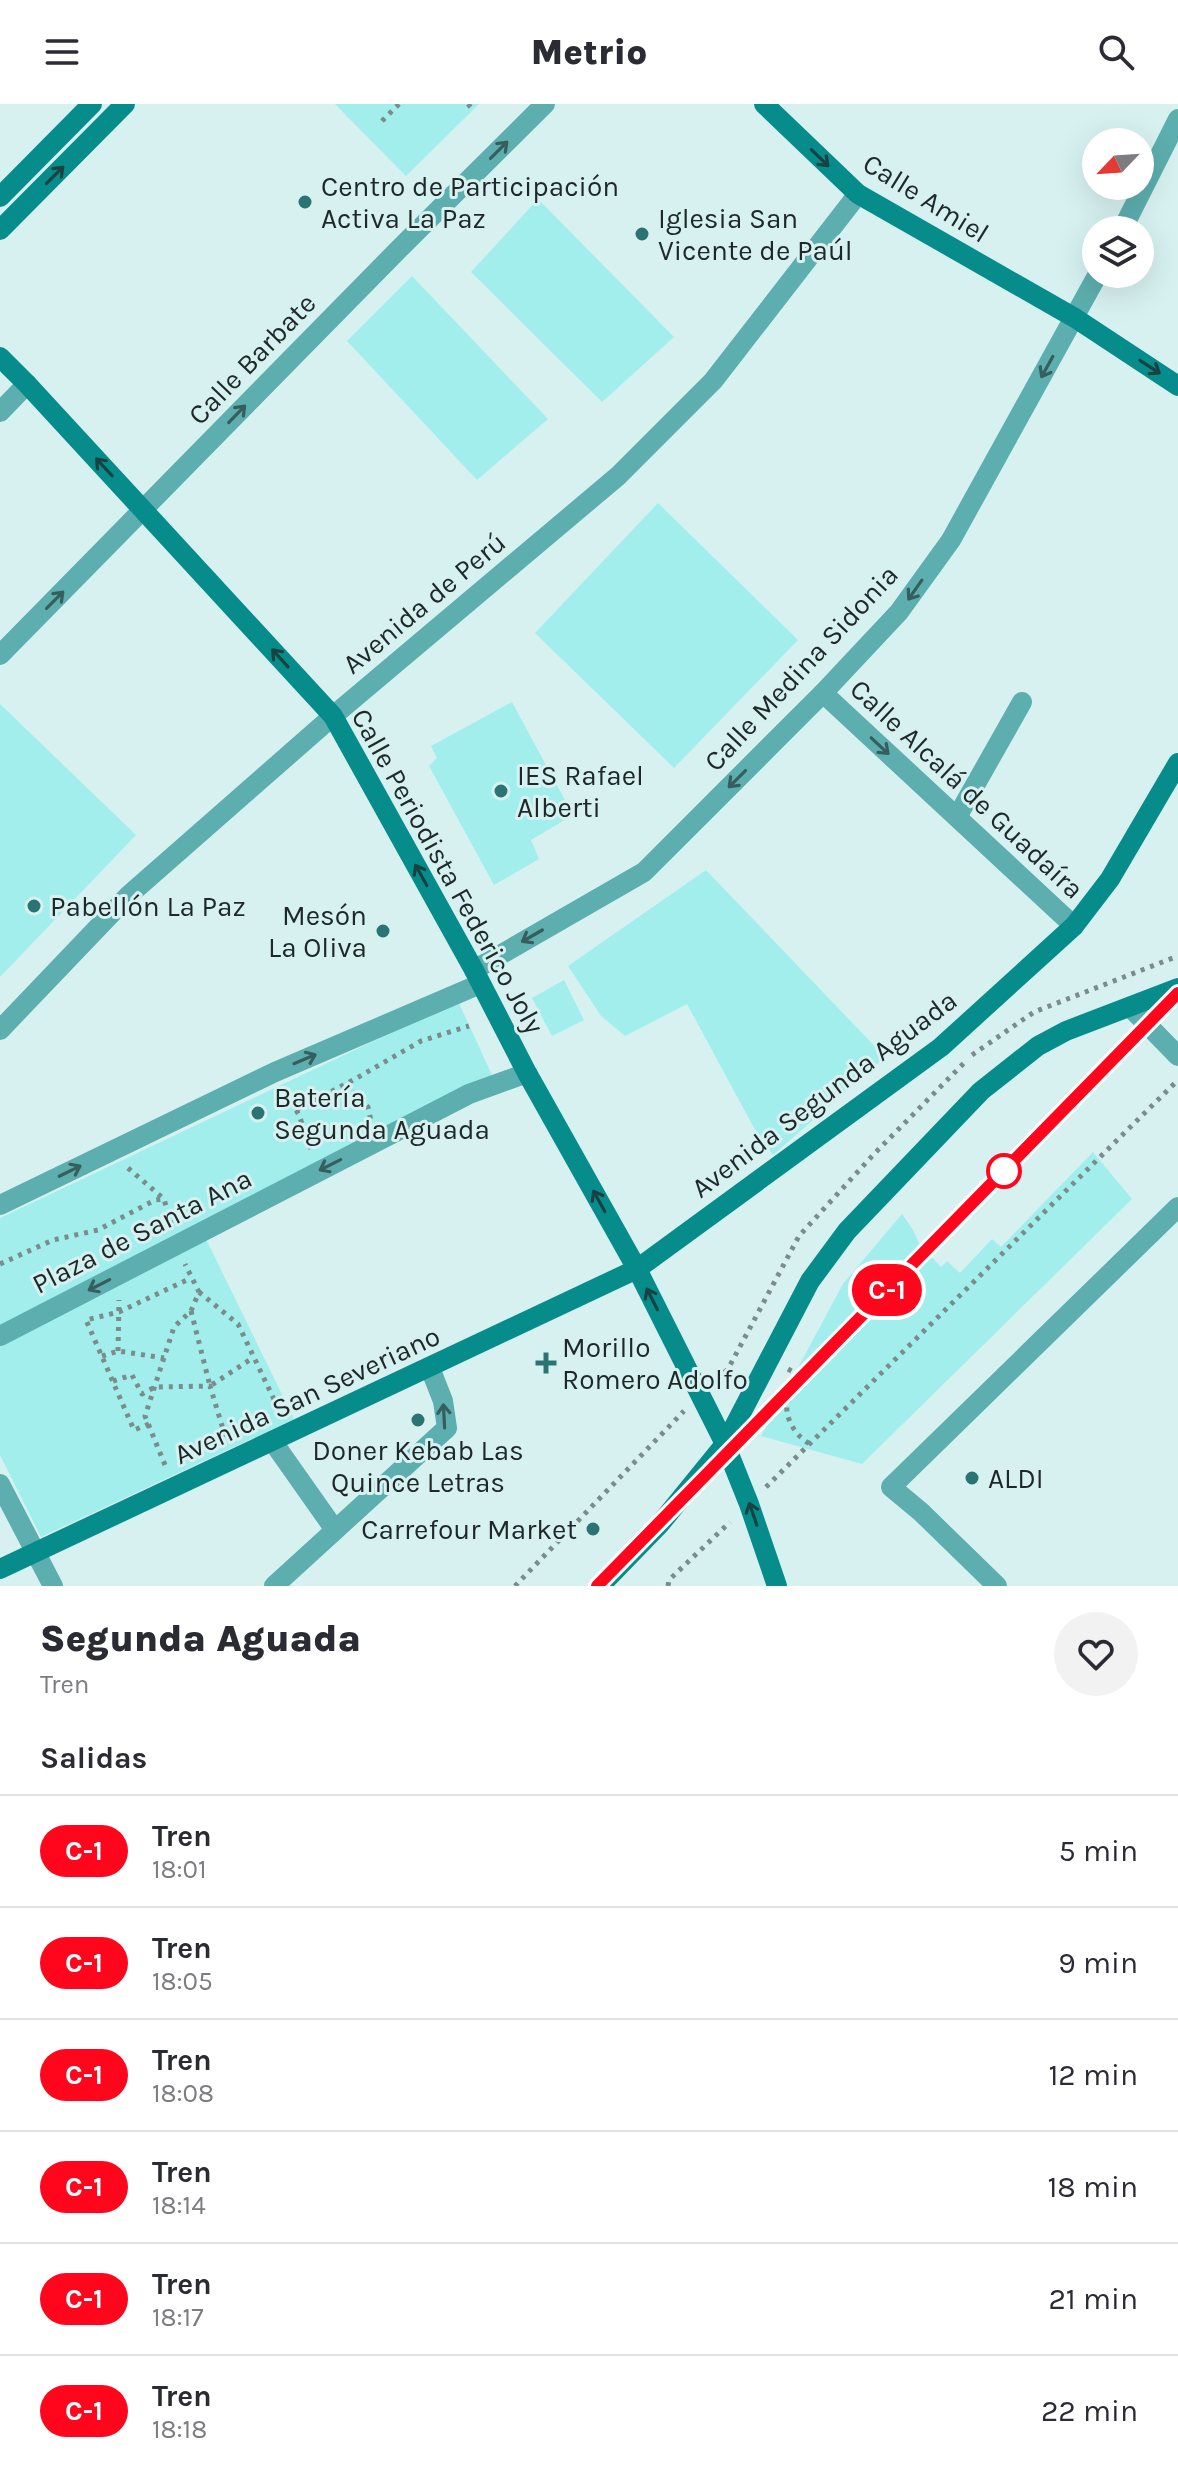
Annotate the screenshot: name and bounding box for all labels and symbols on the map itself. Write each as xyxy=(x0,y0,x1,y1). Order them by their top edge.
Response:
north arrow xyxy=(1082,128,1154,200)
one-way arrow xyxy=(489,141,508,160)
street label: Calle Amiel xyxy=(857,146,995,250)
one-way arrow xyxy=(810,148,829,167)
one-way arrow xyxy=(45,166,64,185)
place label: Centro de Participación Activa La Paz xyxy=(321,170,619,235)
marker: Centro de Participación Activa La Paz xyxy=(296,193,314,211)
place label: Iglesia San Vicente de Paúl xyxy=(658,202,853,267)
marker: Iglesia San Vicente de Paúl xyxy=(633,225,651,243)
street label: Calle Barbate xyxy=(181,287,323,431)
one-way arrow xyxy=(1039,355,1055,378)
one-way arrow xyxy=(1138,359,1160,376)
one-way arrow xyxy=(228,404,247,424)
one-way arrow xyxy=(96,457,114,477)
street label: Avenida de Perú xyxy=(336,525,512,681)
street label: Calle Medina Sidonia xyxy=(697,558,905,778)
one-way arrow xyxy=(907,579,923,601)
one-way arrow xyxy=(45,591,64,610)
one-way arrow xyxy=(271,649,289,669)
street label: Calle Alcalá de Guadaíra xyxy=(844,672,1090,906)
street label: Calle Periodista Federico Joly xyxy=(345,703,551,1039)
one-way arrow xyxy=(870,736,890,755)
place label: IES Rafael Alberti xyxy=(517,759,644,824)
one-way arrow xyxy=(727,770,747,789)
marker: IES Rafael Alberti xyxy=(492,782,510,800)
one-way arrow xyxy=(413,864,429,887)
place label: Pabellón La Paz xyxy=(50,890,246,923)
marker: Pabellón La Paz xyxy=(25,897,43,915)
place label: Mesón La Oliva xyxy=(268,899,367,964)
marker: Mesón La Oliva xyxy=(374,922,392,940)
one-way arrow xyxy=(521,929,545,945)
street label: Avenida Segunda Aguada xyxy=(685,983,963,1205)
one-way arrow xyxy=(292,1051,317,1066)
place label: Batería Segunda Aguada xyxy=(274,1081,490,1146)
marker: Batería Segunda Aguada xyxy=(249,1104,267,1122)
unlabelled marker xyxy=(987,1154,1021,1188)
one-way arrow xyxy=(319,1158,342,1174)
street label: Plaza de Santa Ana xyxy=(27,1161,257,1301)
one-way arrow xyxy=(58,1163,82,1178)
one-way arrow xyxy=(591,1190,606,1214)
line badge: C-1 xyxy=(841,1264,933,1316)
one-way arrow xyxy=(88,1277,111,1293)
one-way arrow xyxy=(644,1287,660,1311)
street label: Avenida San Severiano xyxy=(169,1319,445,1471)
place label: Morillo Romero Adolfo xyxy=(562,1331,748,1396)
marker: Morillo Romero Adolfo xyxy=(537,1354,555,1372)
one-way arrow xyxy=(436,1403,451,1429)
marker: Doner Kebab Las Quince Letras xyxy=(409,1411,427,1429)
place label: Doner Kebab Las Quince Letras xyxy=(312,1434,524,1499)
place label: ALDI xyxy=(988,1462,1044,1495)
marker: ALDI xyxy=(963,1469,981,1487)
one-way arrow xyxy=(744,1502,759,1527)
place label: Carrefour Market xyxy=(361,1513,577,1546)
marker: Carrefour Market xyxy=(584,1520,602,1538)

